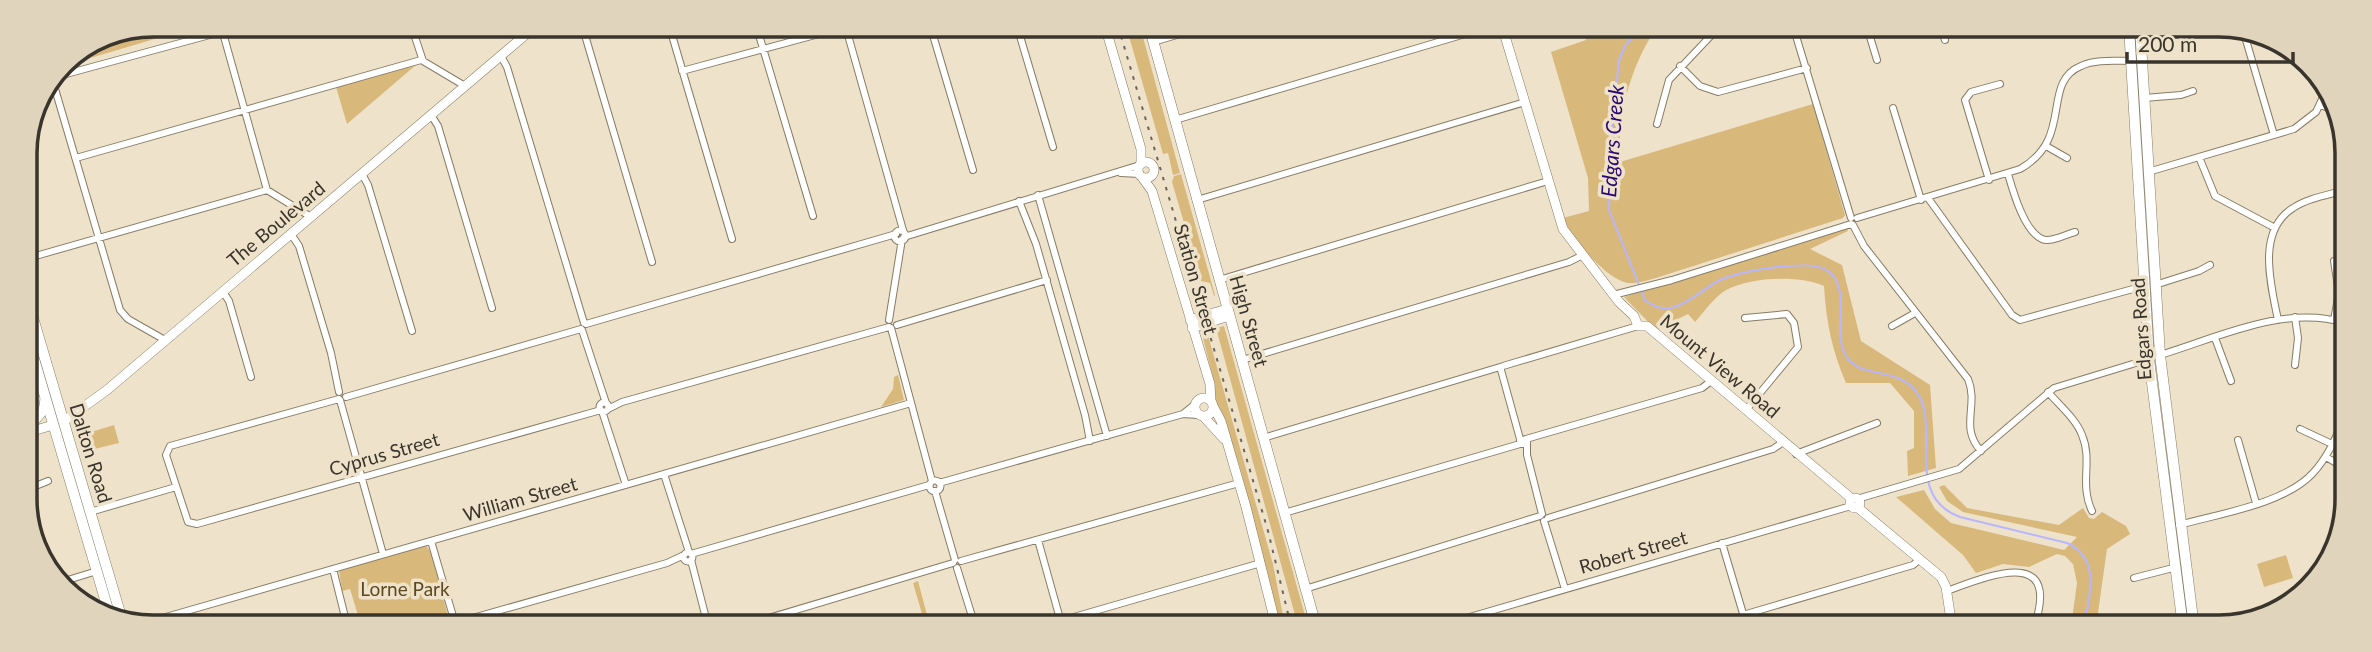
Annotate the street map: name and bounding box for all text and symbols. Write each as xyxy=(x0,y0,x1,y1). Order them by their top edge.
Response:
scale bar xyxy=(2127,21,2293,65)
text: 200 m xyxy=(2138,31,2197,56)
water label: Edgars Creek xyxy=(1595,83,1628,198)
street label: The Boulevard xyxy=(222,176,329,271)
street label: Station Street xyxy=(1170,221,1223,337)
street label: High Street xyxy=(1225,272,1274,370)
street label: Edgars Road xyxy=(2125,277,2156,381)
street label: Mount View Road xyxy=(1656,309,1785,422)
street label: Dalton Road xyxy=(65,400,118,506)
street label: Cyprus Street xyxy=(326,427,442,480)
street label: William Street xyxy=(460,471,580,526)
street label: Robert Street xyxy=(1576,525,1690,578)
park label: Lorne Park xyxy=(360,577,450,600)

